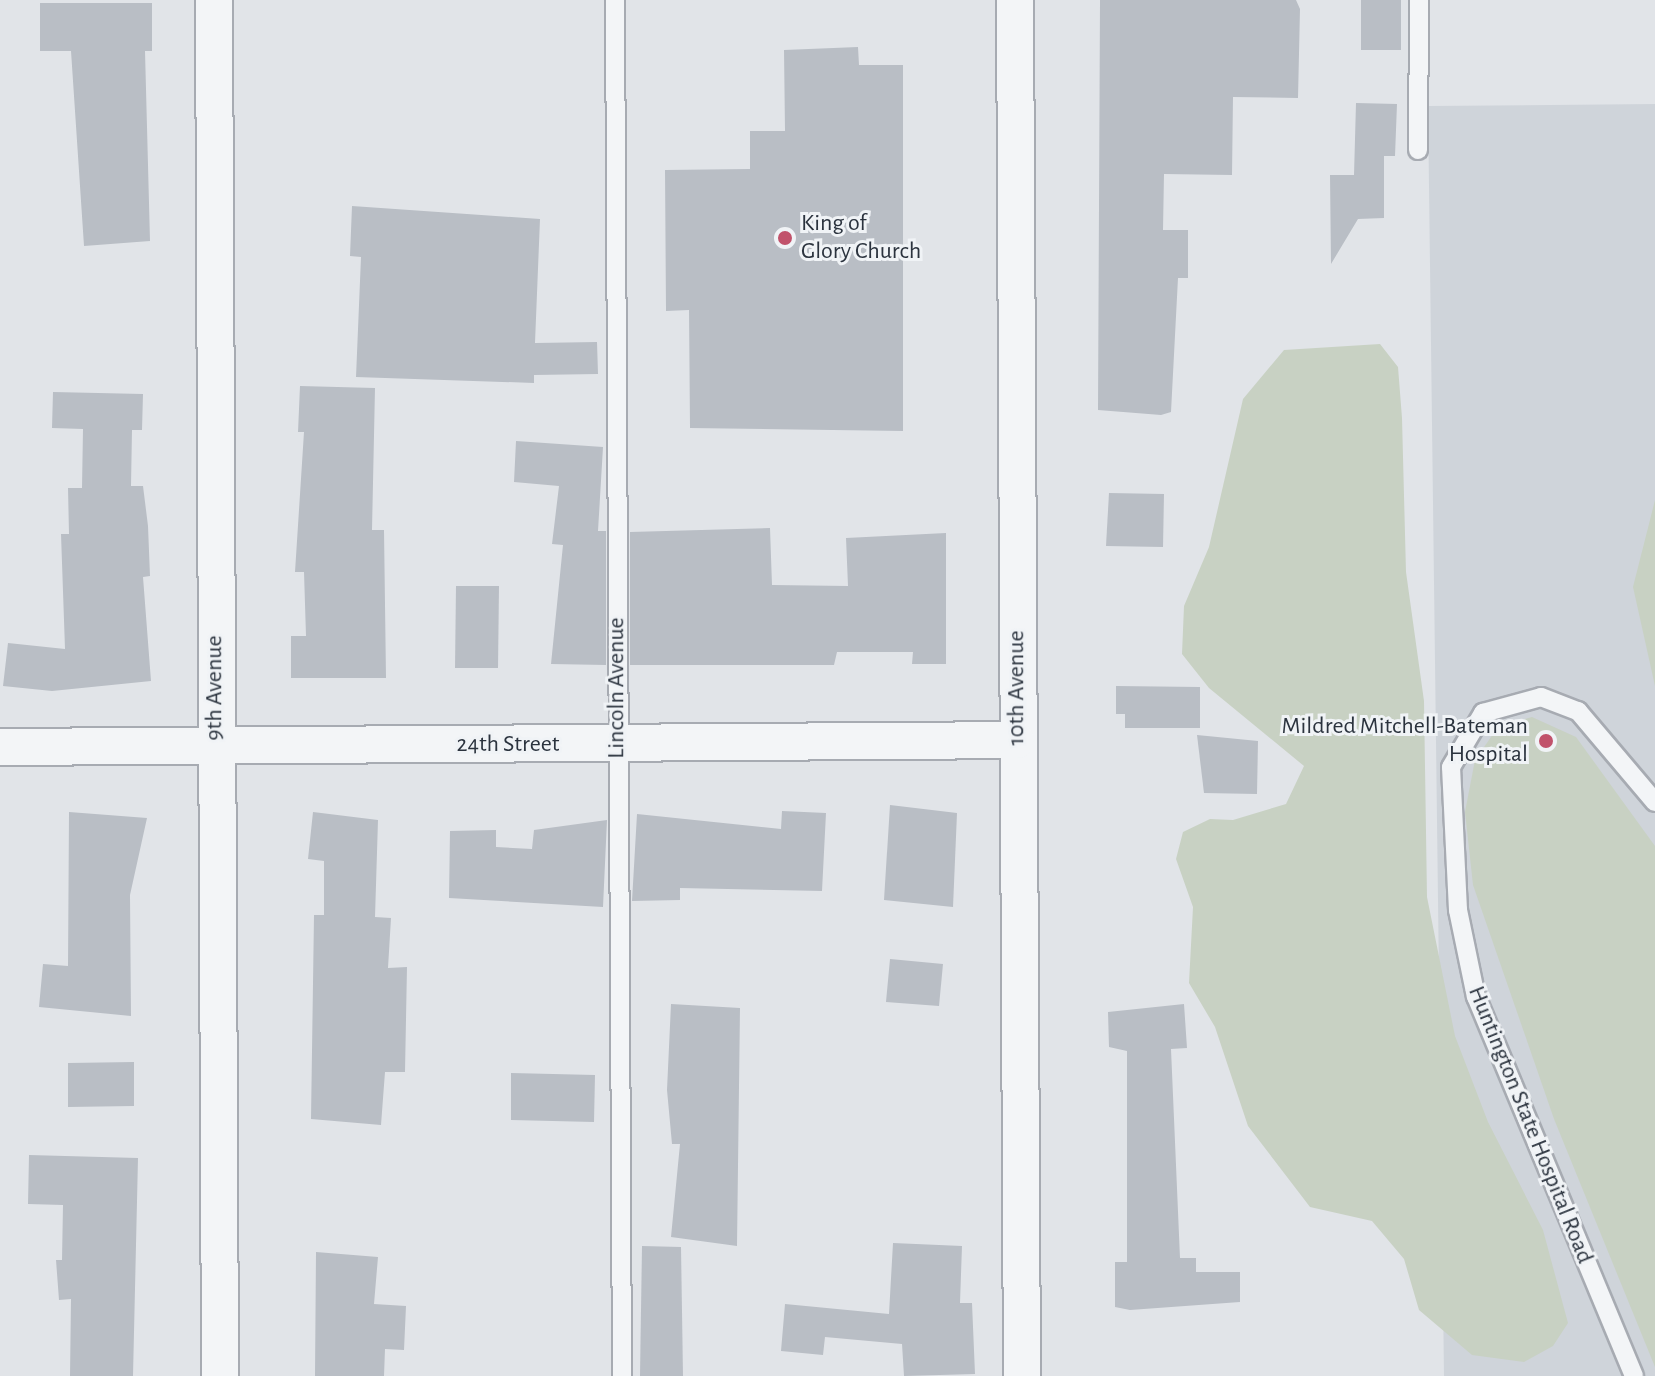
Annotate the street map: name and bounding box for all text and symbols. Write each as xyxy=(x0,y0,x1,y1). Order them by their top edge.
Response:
place label: King of Glory Church xyxy=(801,210,921,266)
marker: King of Glory Church xyxy=(776,229,794,247)
street label: Lincoln Avenue xyxy=(603,617,631,759)
street label: 10th Avenue xyxy=(1003,631,1031,745)
street label: 9th Avenue xyxy=(201,635,229,741)
place label: Mildred Mitchell-Bateman Hospital xyxy=(1282,713,1528,769)
marker: Mildred Mitchell-Bateman Hospital xyxy=(1535,730,1557,752)
street label: 24th Street xyxy=(456,731,560,759)
street label: Huntington State Hospital Road xyxy=(1461,982,1599,1268)

